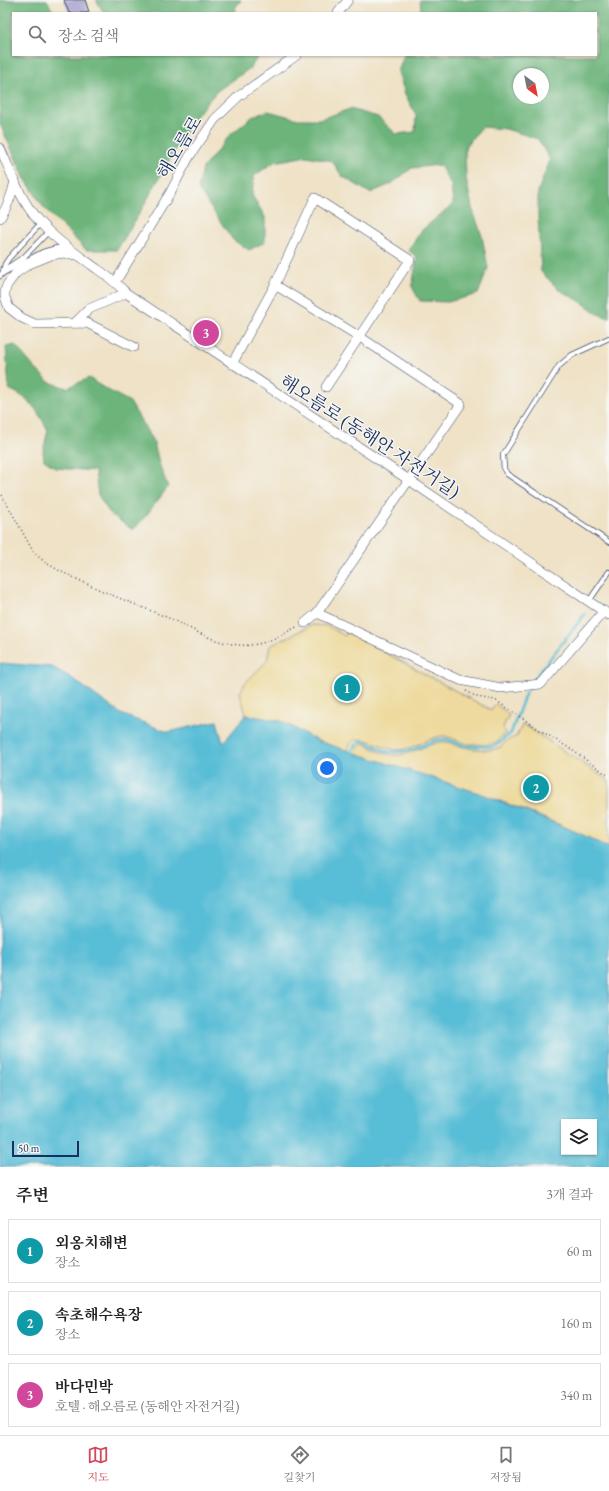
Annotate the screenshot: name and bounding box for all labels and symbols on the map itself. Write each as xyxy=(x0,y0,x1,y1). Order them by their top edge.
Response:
north arrow xyxy=(513,68,549,104)
street label: 해오름로 xyxy=(151,111,207,183)
pin: 3 xyxy=(193,318,219,348)
street label: 해오름로 (동해안 자전거길) xyxy=(276,369,464,503)
pin: 1 xyxy=(334,673,360,703)
your location xyxy=(317,758,337,778)
pin: 2 xyxy=(523,773,549,803)
scale bar xyxy=(12,1139,79,1158)

